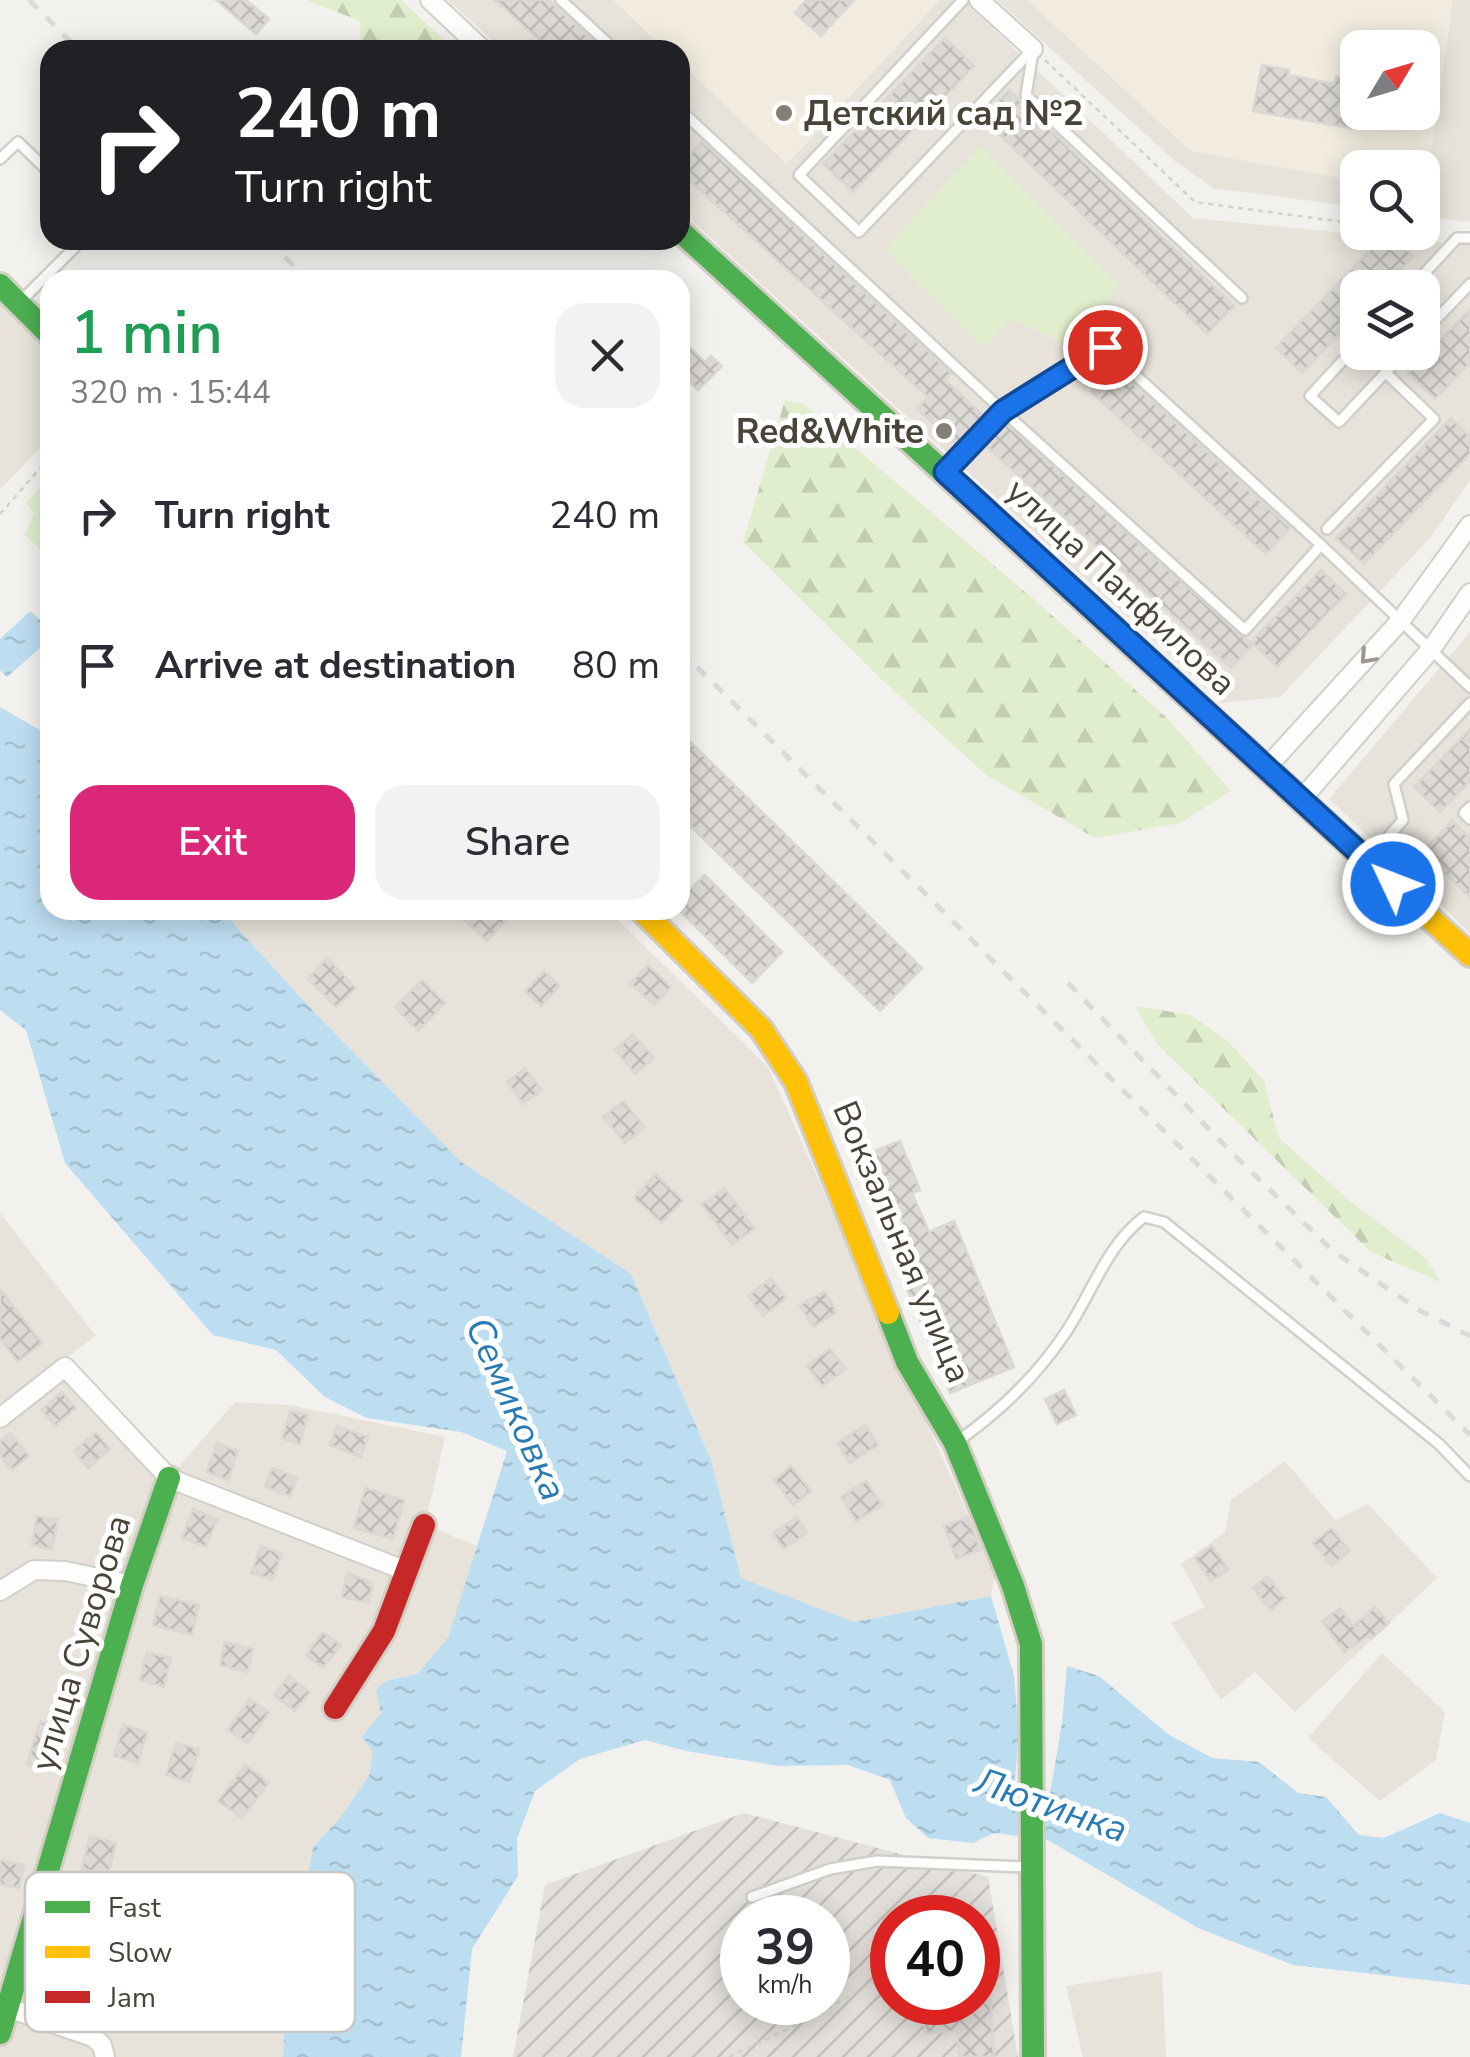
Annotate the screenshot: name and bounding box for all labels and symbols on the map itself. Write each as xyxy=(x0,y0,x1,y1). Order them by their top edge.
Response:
north arrow xyxy=(1340,30,1440,130)
place label: Детский сад №2 xyxy=(804,90,1083,137)
marker: Детский сад №2 xyxy=(773,102,795,124)
pin xyxy=(1063,305,1148,390)
place label: Red&White xyxy=(736,408,924,455)
marker: Red&White xyxy=(933,420,955,442)
street label: улица Панфилова xyxy=(996,468,1246,706)
one-way arrow xyxy=(1361,645,1379,664)
position arrow xyxy=(1341,832,1445,936)
street label: Вокзальная улица xyxy=(821,1094,983,1390)
water label: Семиковка xyxy=(453,1309,579,1509)
street label: улица Суворова xyxy=(20,1509,142,1777)
water label: Лютинка xyxy=(966,1755,1135,1855)
legend xyxy=(25,1872,355,2032)
text: Fast xyxy=(108,1889,161,1927)
speed limit sign: 40 xyxy=(870,1895,1000,2025)
text: Slow xyxy=(108,1934,172,1972)
text: Jam xyxy=(107,1979,156,2017)

